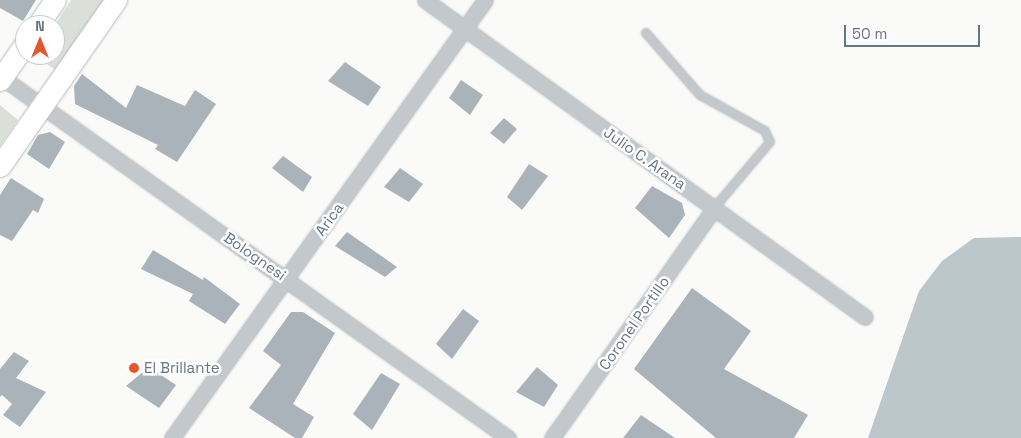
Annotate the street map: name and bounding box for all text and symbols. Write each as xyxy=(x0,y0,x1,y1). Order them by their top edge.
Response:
north arrow xyxy=(15,15,65,65)
scale bar xyxy=(846,15,982,47)
text: N xyxy=(35,17,45,35)
text: 50 m xyxy=(852,24,887,43)
street label: Julio C. Arana xyxy=(600,123,690,193)
street label: Arica xyxy=(311,199,347,239)
street label: Bolognesi xyxy=(221,228,289,284)
street label: Coronel Portillo xyxy=(595,273,673,373)
place label: El Brillante xyxy=(144,359,220,377)
marker: El Brillante xyxy=(128,362,140,374)

